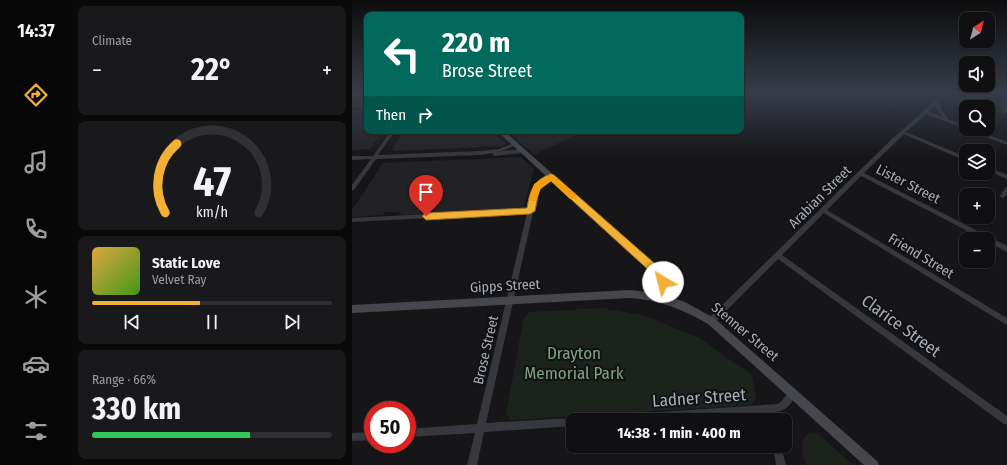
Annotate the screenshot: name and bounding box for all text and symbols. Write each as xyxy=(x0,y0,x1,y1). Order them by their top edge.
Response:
north arrow xyxy=(959,12,995,48)
map controls xyxy=(959,12,995,268)
text: 14:37 xyxy=(17,20,55,42)
text: 220 m xyxy=(442,26,510,59)
icon: left xyxy=(376,28,428,80)
text: Climate xyxy=(92,33,132,48)
text: 22° xyxy=(191,52,233,88)
button: sound xyxy=(959,56,995,92)
text: − xyxy=(92,57,102,84)
text: + xyxy=(322,57,332,84)
text: Brose Street xyxy=(442,60,532,82)
icon: directions xyxy=(22,81,50,109)
button: search xyxy=(959,100,995,136)
icon: right xyxy=(414,104,436,126)
text: Then xyxy=(376,106,406,124)
button: layers xyxy=(959,144,995,180)
icon: music xyxy=(22,148,50,176)
text: 47 xyxy=(193,157,231,207)
street label: Lister Street xyxy=(873,161,943,208)
street label: Arabian Street xyxy=(785,162,855,232)
pin xyxy=(409,175,443,216)
icon: arrive xyxy=(415,181,437,203)
button: + xyxy=(959,188,995,224)
text: km/h xyxy=(196,204,228,221)
icon: phone xyxy=(22,215,50,243)
street label: Friend Street xyxy=(885,230,957,282)
button: − xyxy=(959,232,995,268)
text: Static Love xyxy=(152,254,220,272)
position arrow xyxy=(642,261,684,303)
text: Velvet Ray xyxy=(152,272,206,287)
street label: Gipps Street xyxy=(470,276,541,296)
icon: climate xyxy=(22,283,50,311)
street label: Clarice Street xyxy=(857,290,945,362)
street label: Stenner Street xyxy=(708,299,782,365)
icon: previous xyxy=(121,311,143,333)
icon: pause xyxy=(201,311,223,333)
icon: next xyxy=(281,311,303,333)
street label: Brose Street xyxy=(470,314,502,386)
park label: Drayton Memorial Park xyxy=(524,343,624,384)
icon: car xyxy=(22,350,50,378)
text: Range · 66% xyxy=(92,372,156,387)
street label: Ladner Street xyxy=(651,384,747,412)
text: 330 km xyxy=(92,391,181,427)
speed limit sign: 50 xyxy=(364,401,416,453)
icon: filters xyxy=(22,417,50,445)
text: 14:38 · 1 min · 400 m xyxy=(617,424,741,442)

